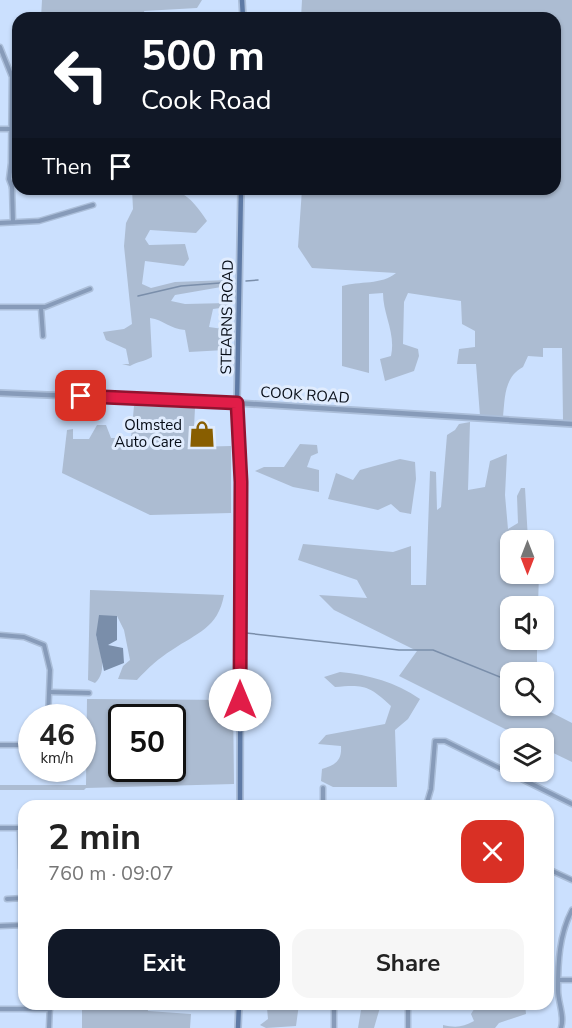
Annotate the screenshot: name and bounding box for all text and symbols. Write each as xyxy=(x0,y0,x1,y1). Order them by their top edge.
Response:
text: 500 m xyxy=(141,28,265,85)
icon: left xyxy=(42,36,120,114)
text: Cook Road xyxy=(141,82,272,119)
icon: arrive xyxy=(104,150,137,183)
text: Then xyxy=(42,152,92,182)
street label: STEARNS ROAD xyxy=(216,259,238,375)
pin xyxy=(55,370,106,421)
icon: arrive xyxy=(64,379,97,412)
street label: COOK ROAD xyxy=(260,382,350,408)
place label: Olmsted Auto Care xyxy=(114,415,182,452)
shop icon: Olmsted Auto Care xyxy=(187,419,217,449)
north arrow xyxy=(500,530,554,584)
map controls xyxy=(500,530,554,782)
button: sound xyxy=(500,596,554,650)
button: search xyxy=(500,662,554,716)
position arrow xyxy=(208,668,272,732)
speed limit sign: 50 xyxy=(108,704,186,782)
text: 46 xyxy=(39,715,75,756)
button: layers xyxy=(500,728,554,782)
text: km/h xyxy=(40,748,74,768)
text: 2 min xyxy=(48,813,141,862)
button: close xyxy=(461,820,524,883)
text: 760 m · 09:07 xyxy=(48,860,174,887)
button: Exit xyxy=(48,929,280,998)
button: Share xyxy=(292,929,524,998)

